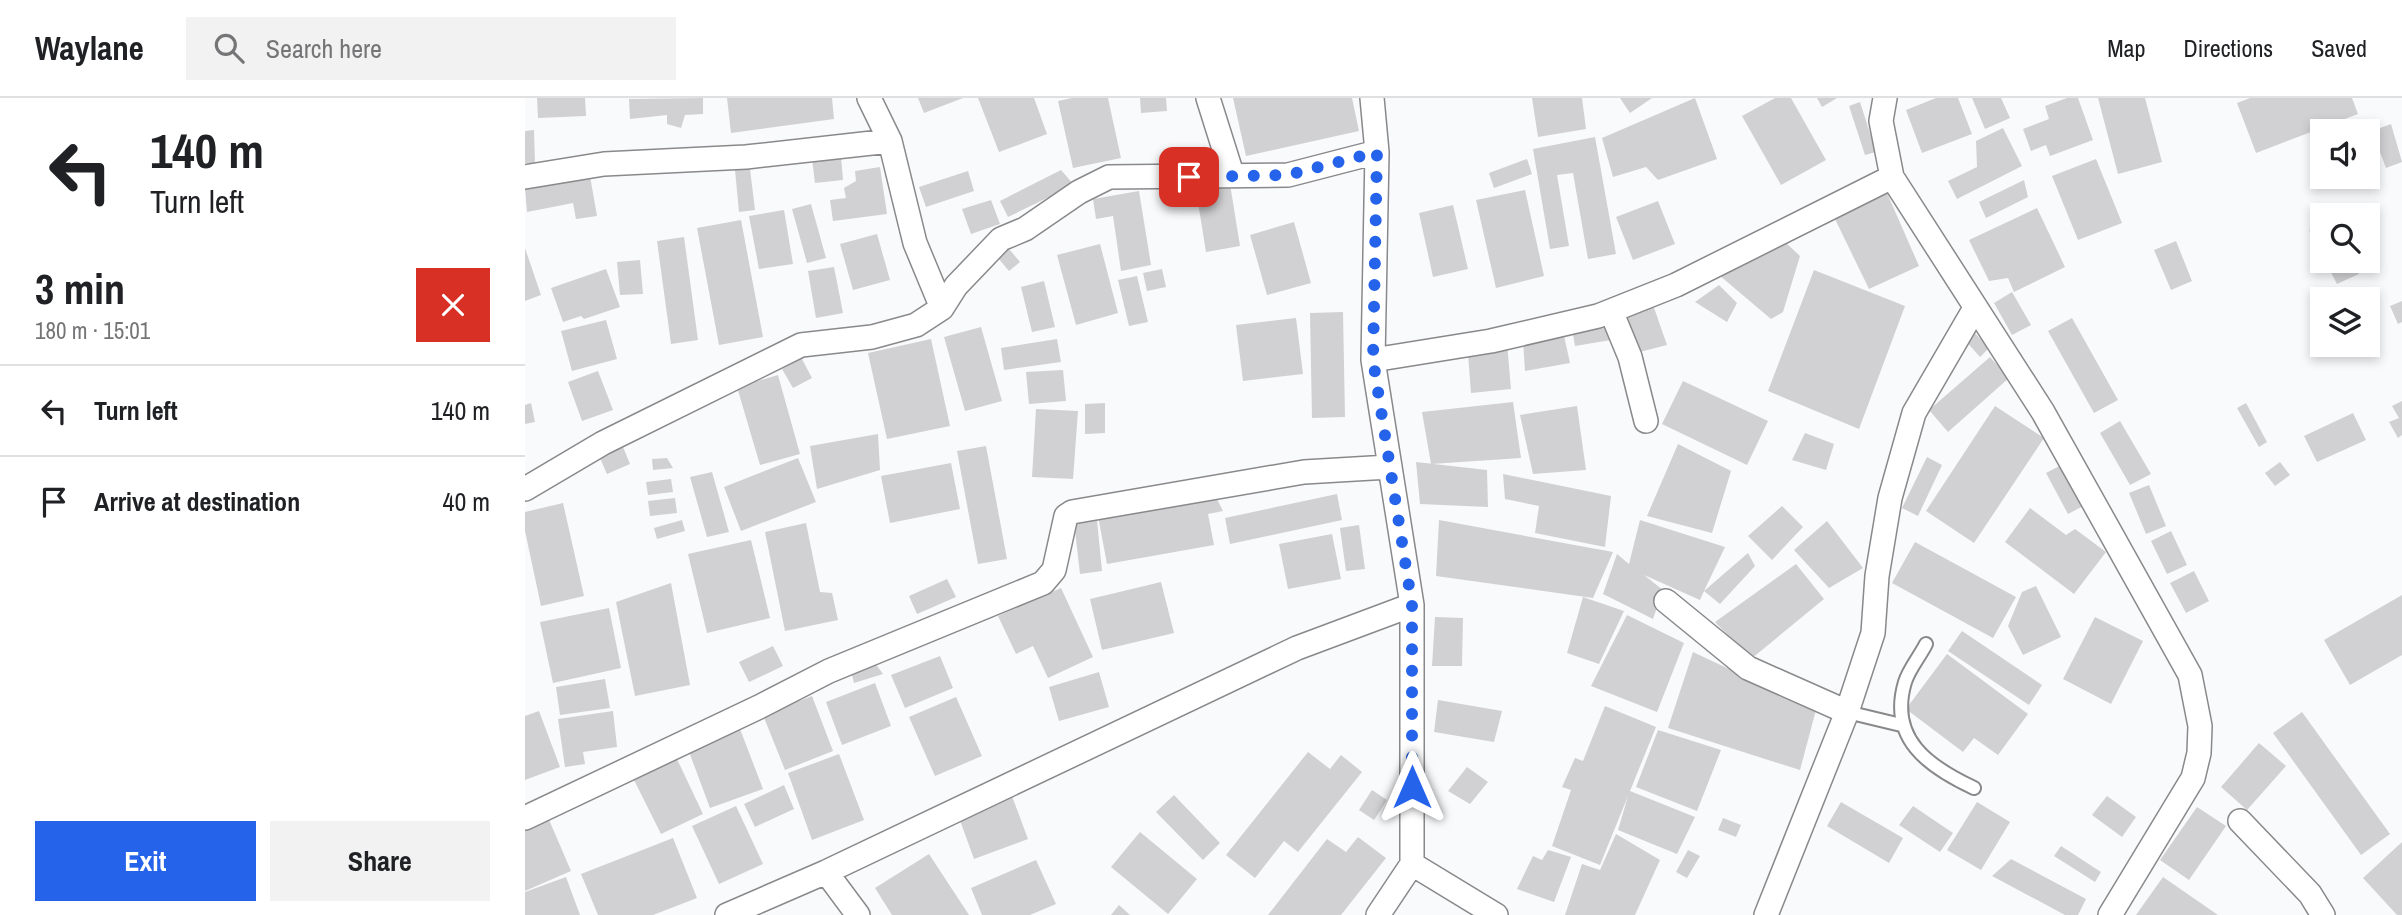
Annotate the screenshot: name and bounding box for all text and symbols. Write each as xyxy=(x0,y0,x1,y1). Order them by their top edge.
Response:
search box xyxy=(186,17,676,80)
text: Waylane xyxy=(35,26,144,70)
icon: search xyxy=(210,29,248,67)
text: Search here xyxy=(266,31,382,66)
text: Map xyxy=(2107,32,2145,64)
text: Directions xyxy=(2183,32,2273,64)
text: Saved xyxy=(2311,32,2367,64)
text: 140 m xyxy=(150,117,264,183)
map controls xyxy=(2310,119,2380,357)
button: sound xyxy=(2310,119,2380,189)
icon: left xyxy=(35,126,126,217)
pin xyxy=(1159,147,1219,207)
icon: arrive xyxy=(1170,158,1208,196)
text: Turn left xyxy=(150,180,244,223)
button: search xyxy=(2310,203,2380,273)
text: 3 min xyxy=(35,261,125,317)
button: close xyxy=(416,268,490,342)
button: layers xyxy=(2310,287,2380,357)
text: 180 m · 15:01 xyxy=(35,315,150,346)
icon: left xyxy=(35,392,73,430)
text: Turn left xyxy=(94,393,178,428)
text: 140 m xyxy=(431,393,490,428)
icon: arrive xyxy=(35,483,73,521)
text: Arrive at destination xyxy=(94,484,300,519)
text: 40 m xyxy=(443,484,490,519)
position arrow xyxy=(1375,750,1449,824)
button: Exit xyxy=(35,821,256,901)
button: Share xyxy=(270,821,490,901)

